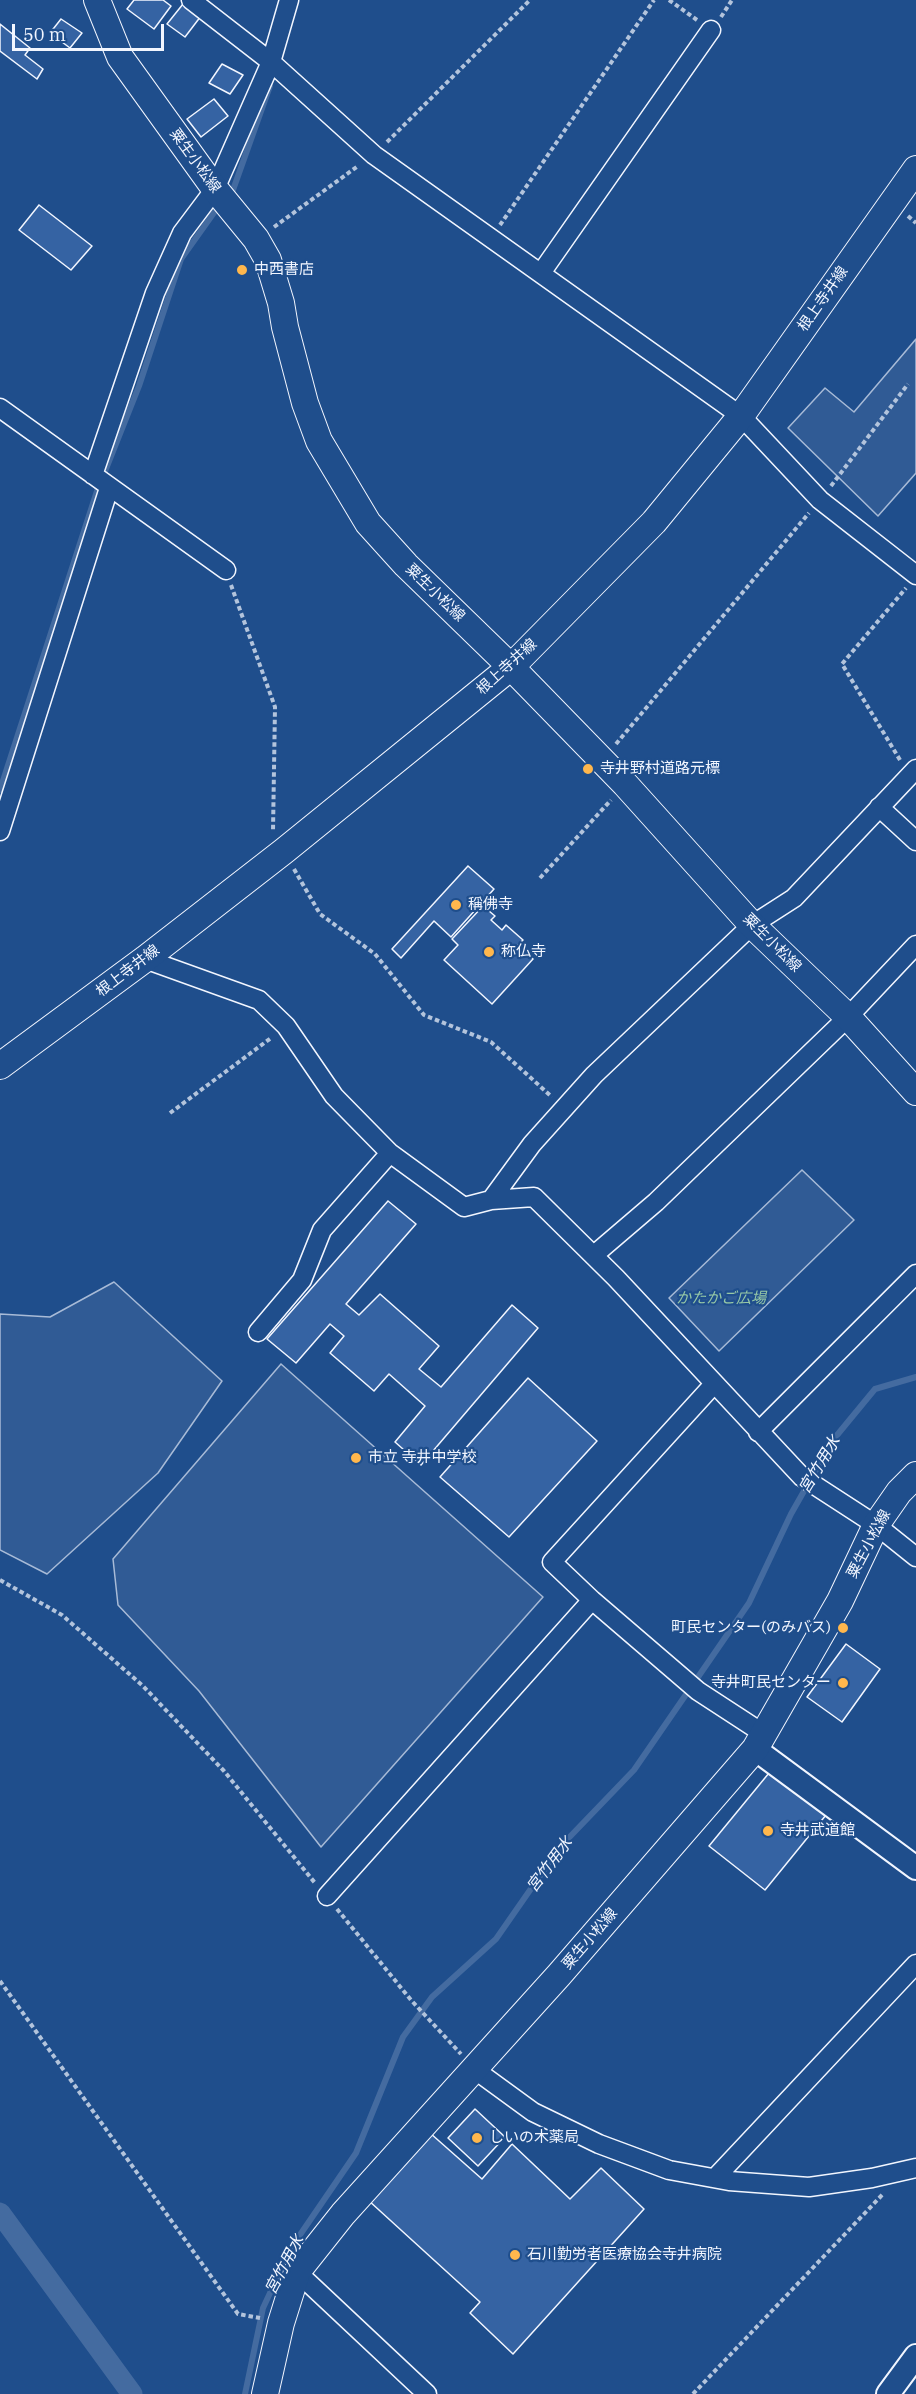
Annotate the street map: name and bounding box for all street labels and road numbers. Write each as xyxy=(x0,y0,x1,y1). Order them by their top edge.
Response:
street label: 粟生小松線 xyxy=(166,125,224,197)
street label: 根上寺井線 xyxy=(794,263,852,335)
street label: 粟生小松線 xyxy=(402,560,468,626)
street label: 根上寺井線 xyxy=(473,635,541,699)
street label: 粟生小松線 xyxy=(739,910,805,976)
street label: 根上寺井線 xyxy=(93,941,163,1001)
street label: 粟生小松線 xyxy=(843,1507,895,1581)
street label: 粟生小松線 xyxy=(559,1905,621,1973)

